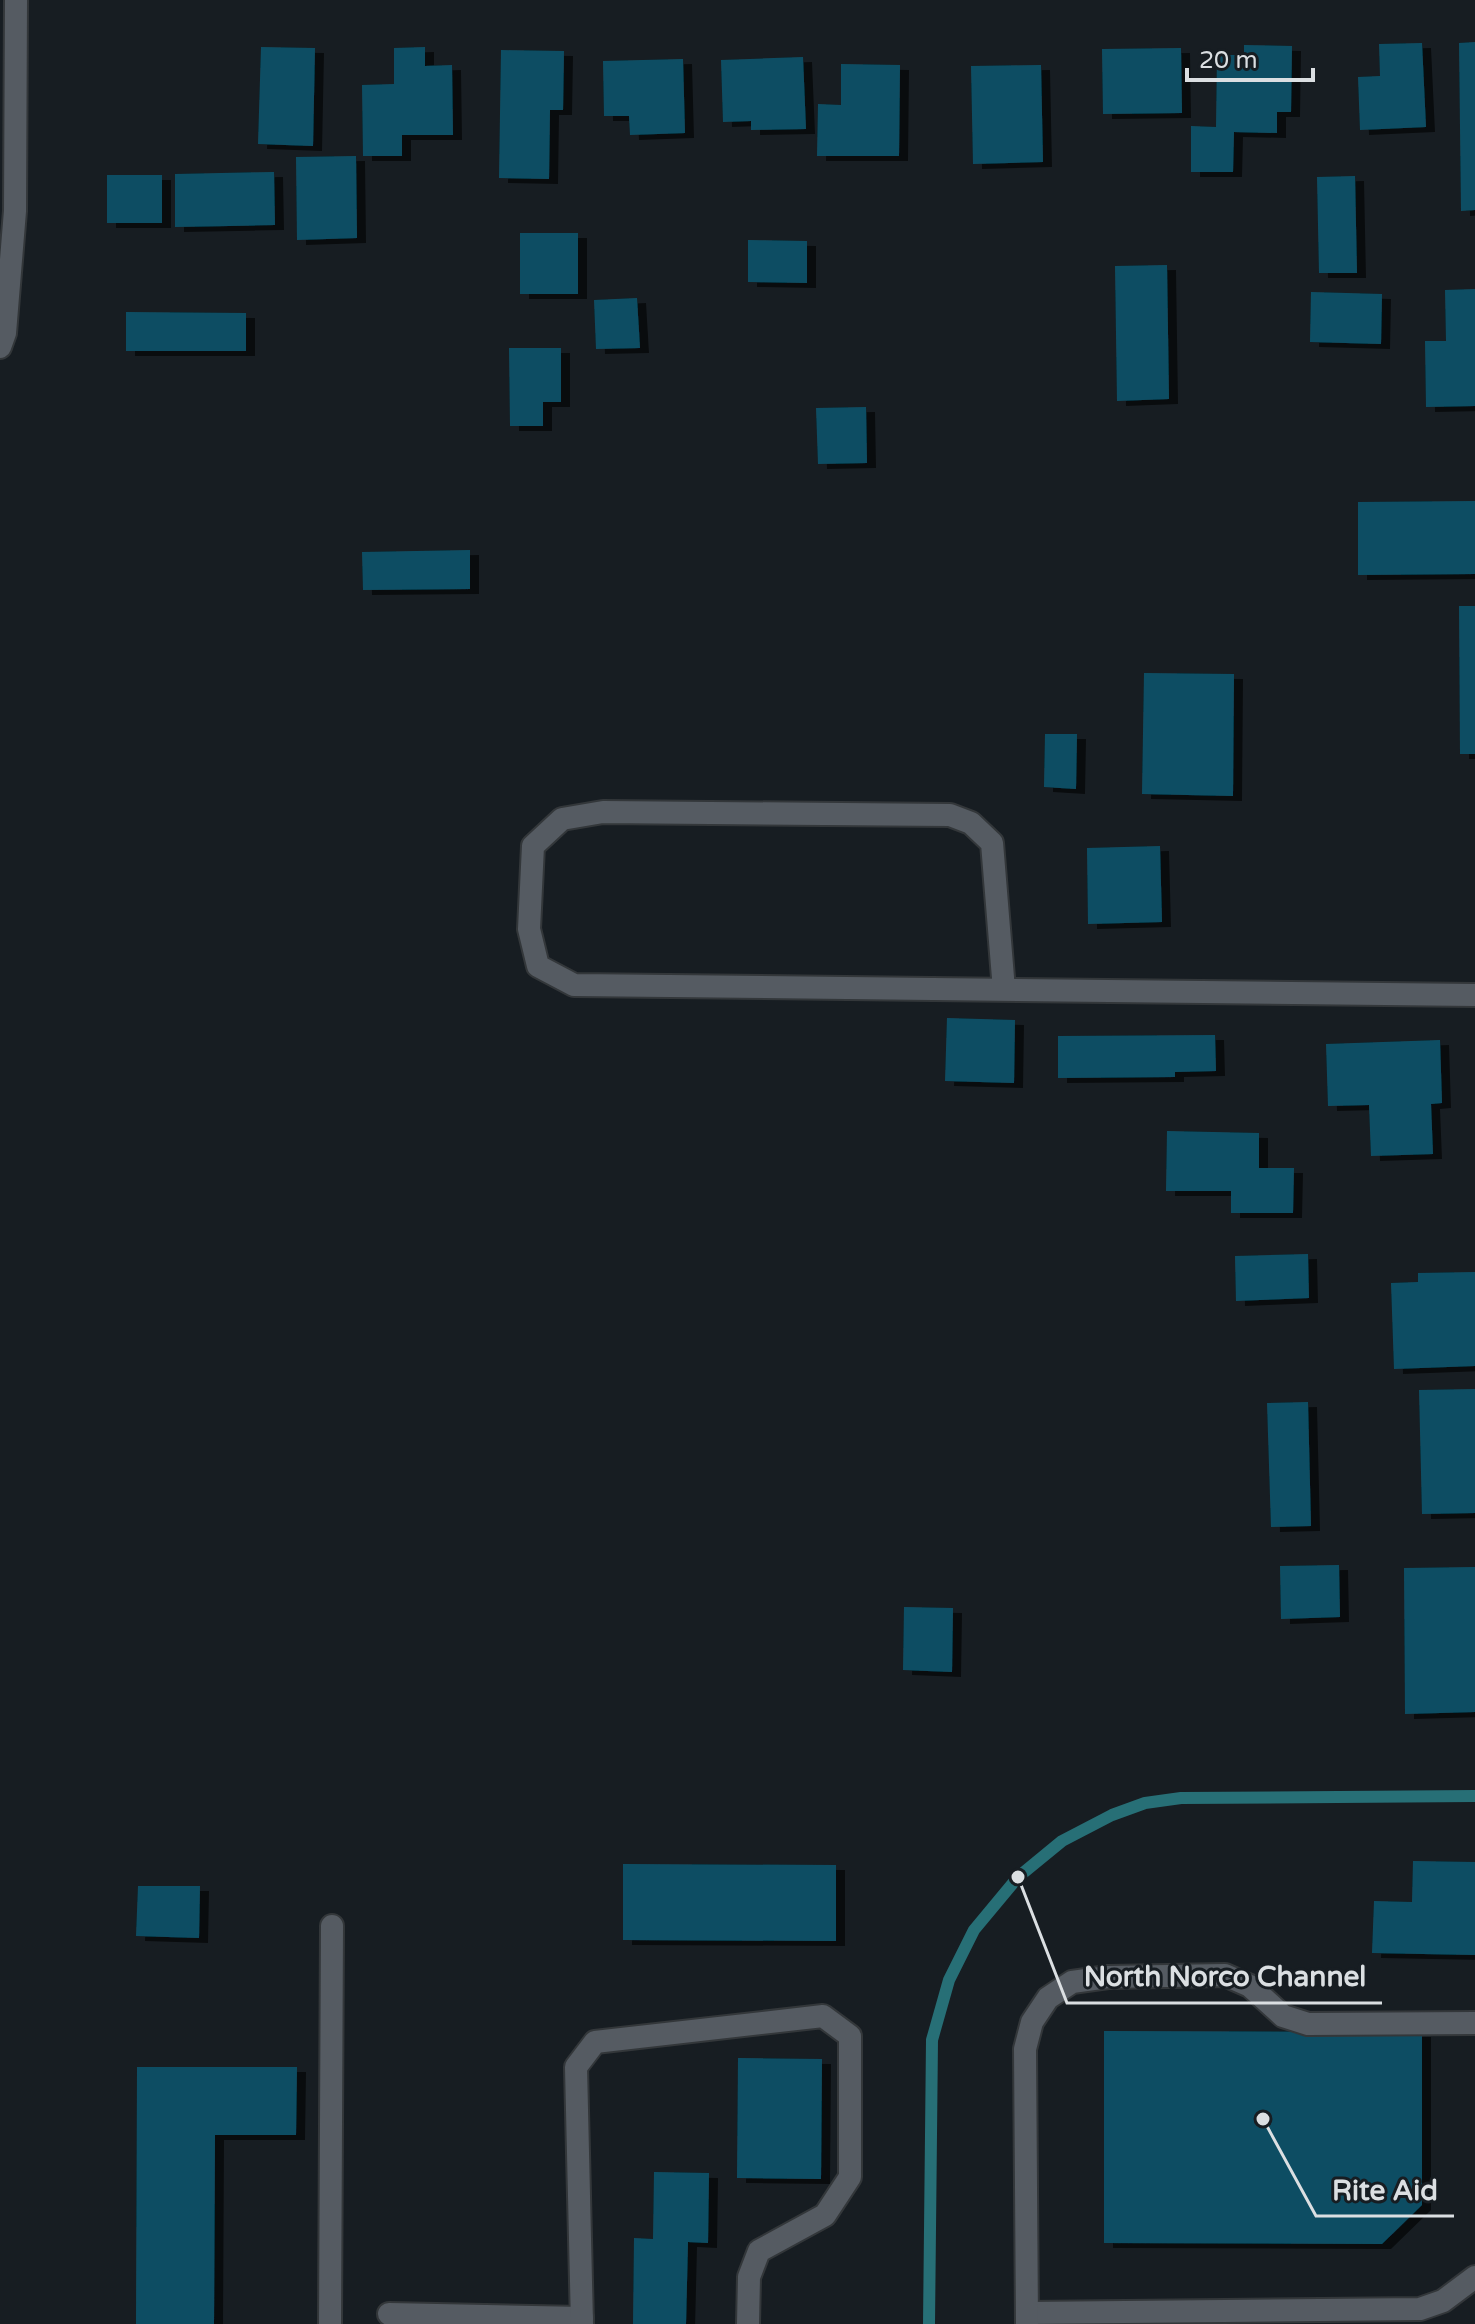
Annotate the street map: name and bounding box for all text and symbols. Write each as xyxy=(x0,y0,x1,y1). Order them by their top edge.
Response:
scale bar xyxy=(1187,32,1313,82)
text: 20 m xyxy=(1199,46,1257,75)
callout: North Norco Channel xyxy=(1067,1951,1382,2003)
text: North Norco Channel xyxy=(1084,1960,1366,1994)
callout: Rite Aid xyxy=(1316,2164,1454,2216)
text: Rite Aid xyxy=(1332,2174,1438,2208)

